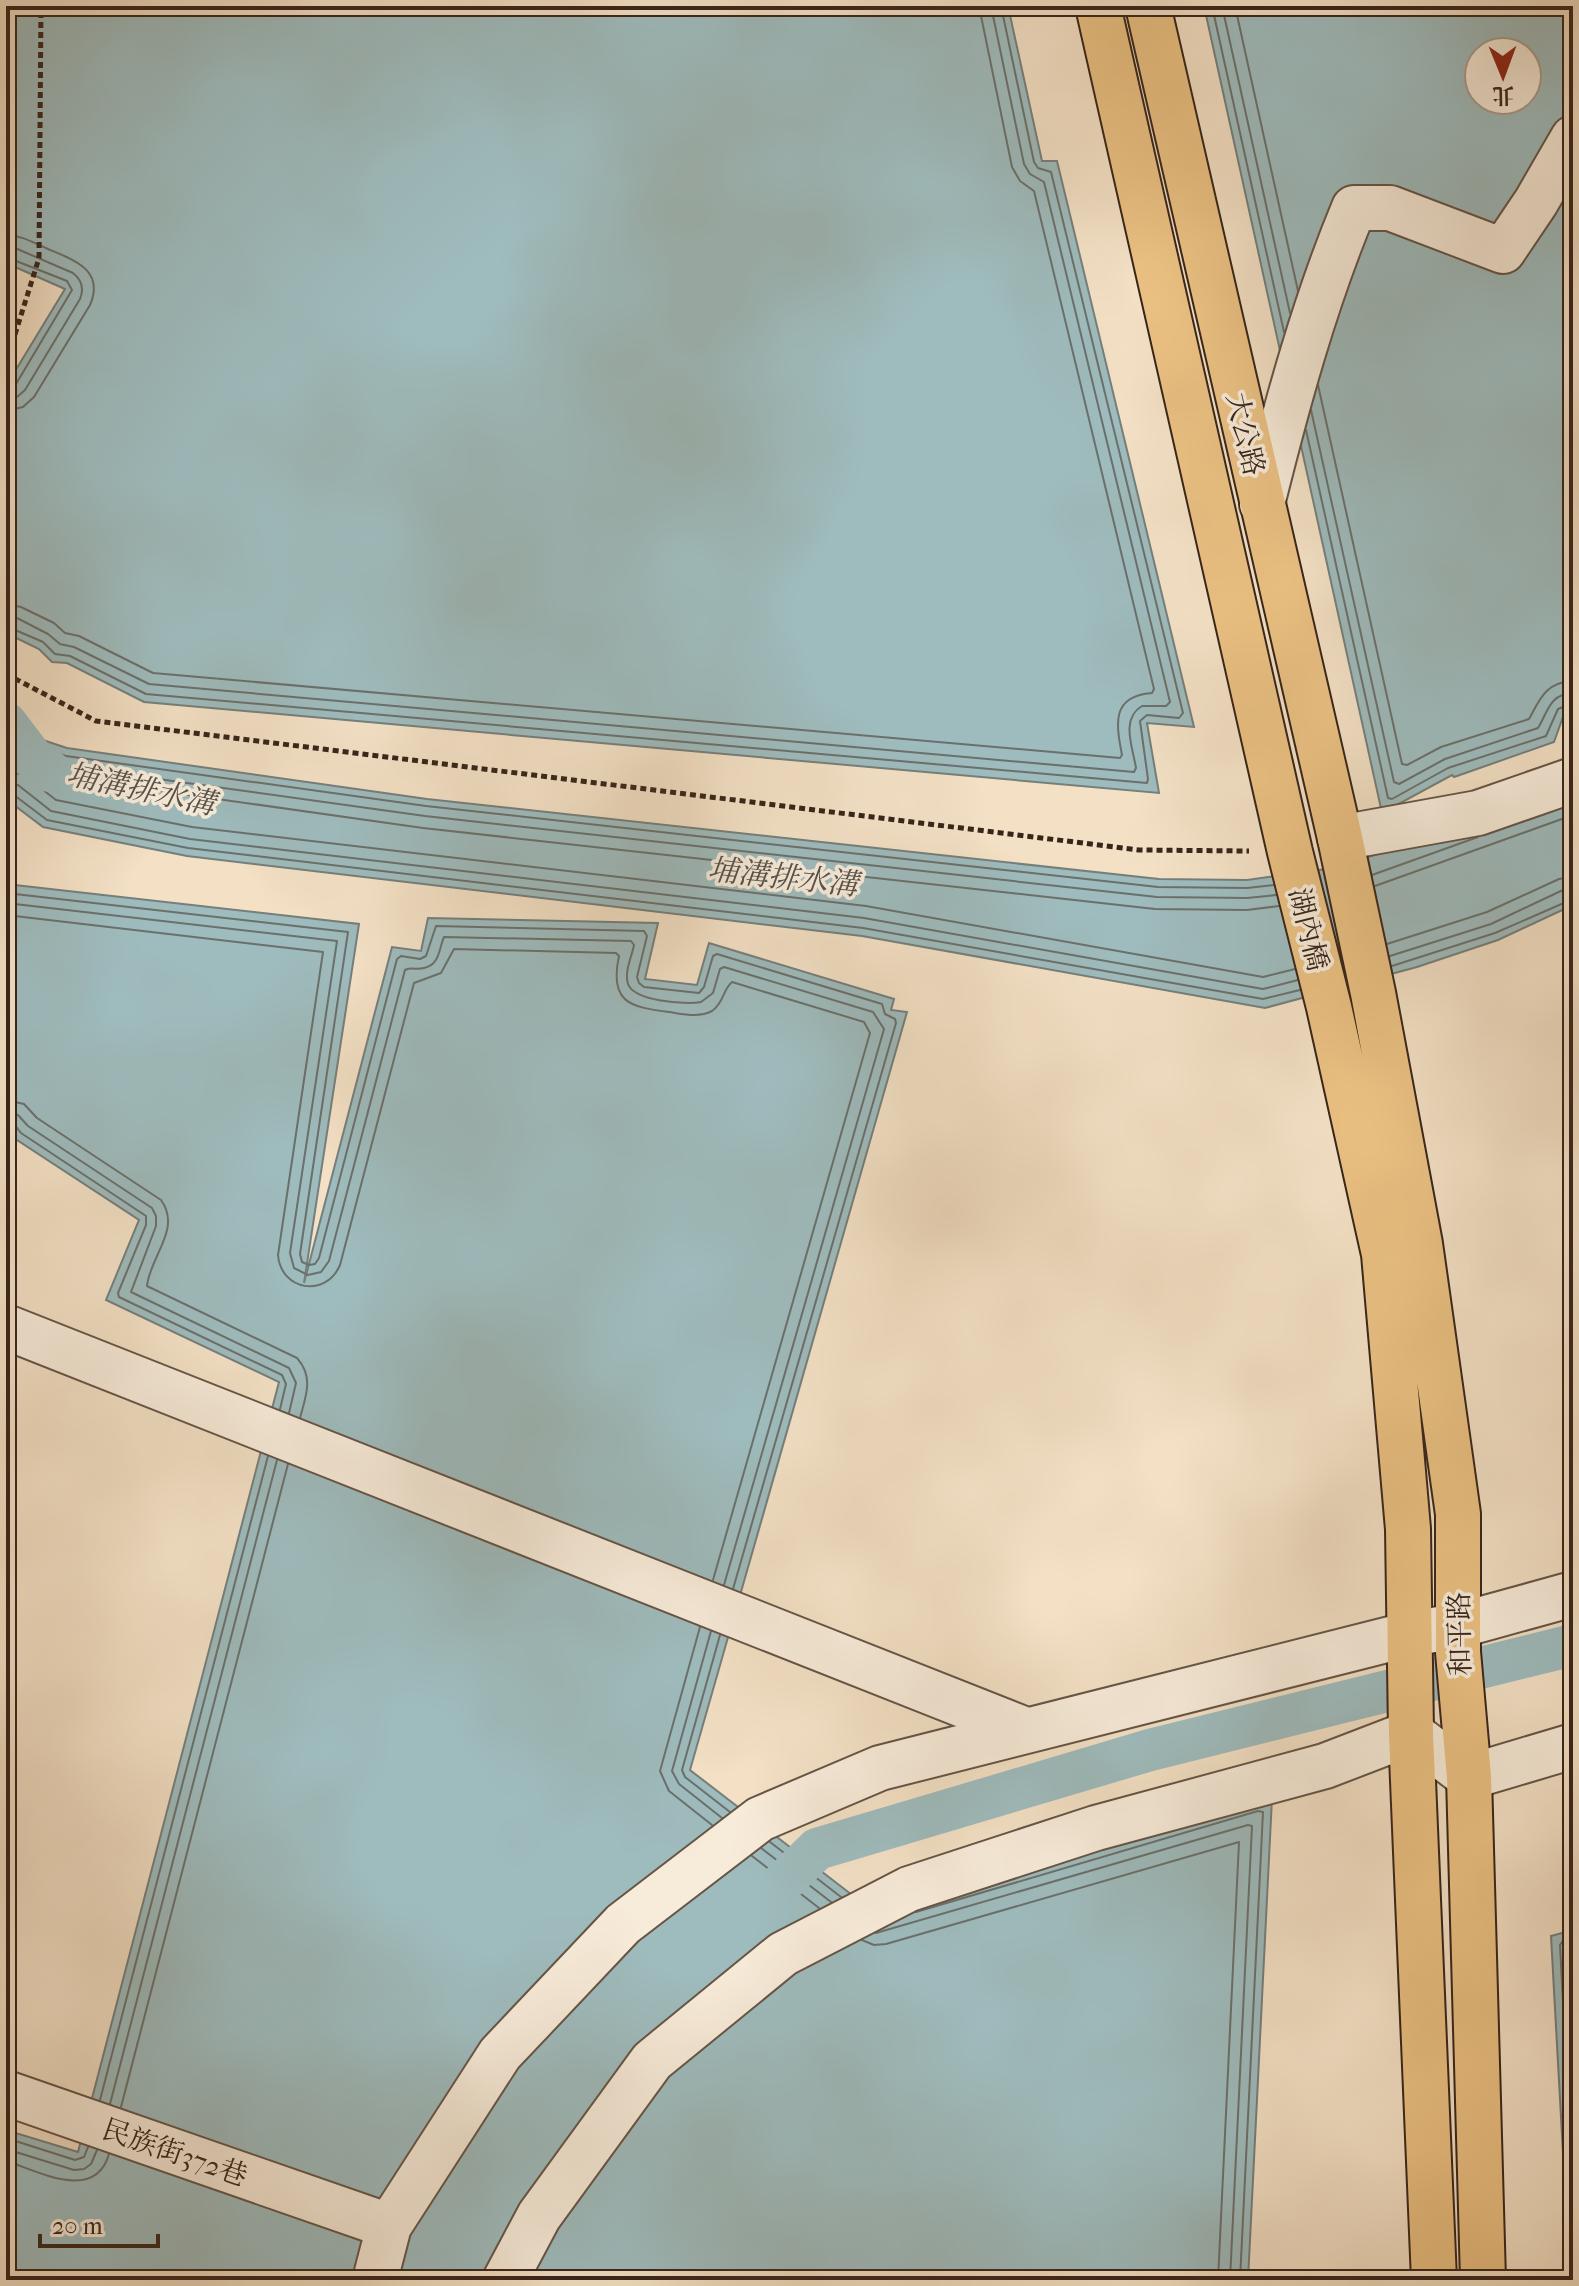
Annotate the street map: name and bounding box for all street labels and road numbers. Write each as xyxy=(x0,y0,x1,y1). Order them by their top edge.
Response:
street label: 大公路 xyxy=(1220,389,1271,479)
street label: 湖內橋 xyxy=(1282,884,1335,974)
street label: 和平路 xyxy=(1442,1592,1477,1676)
street label: 民族街372巷 xyxy=(98,2112,252,2193)

